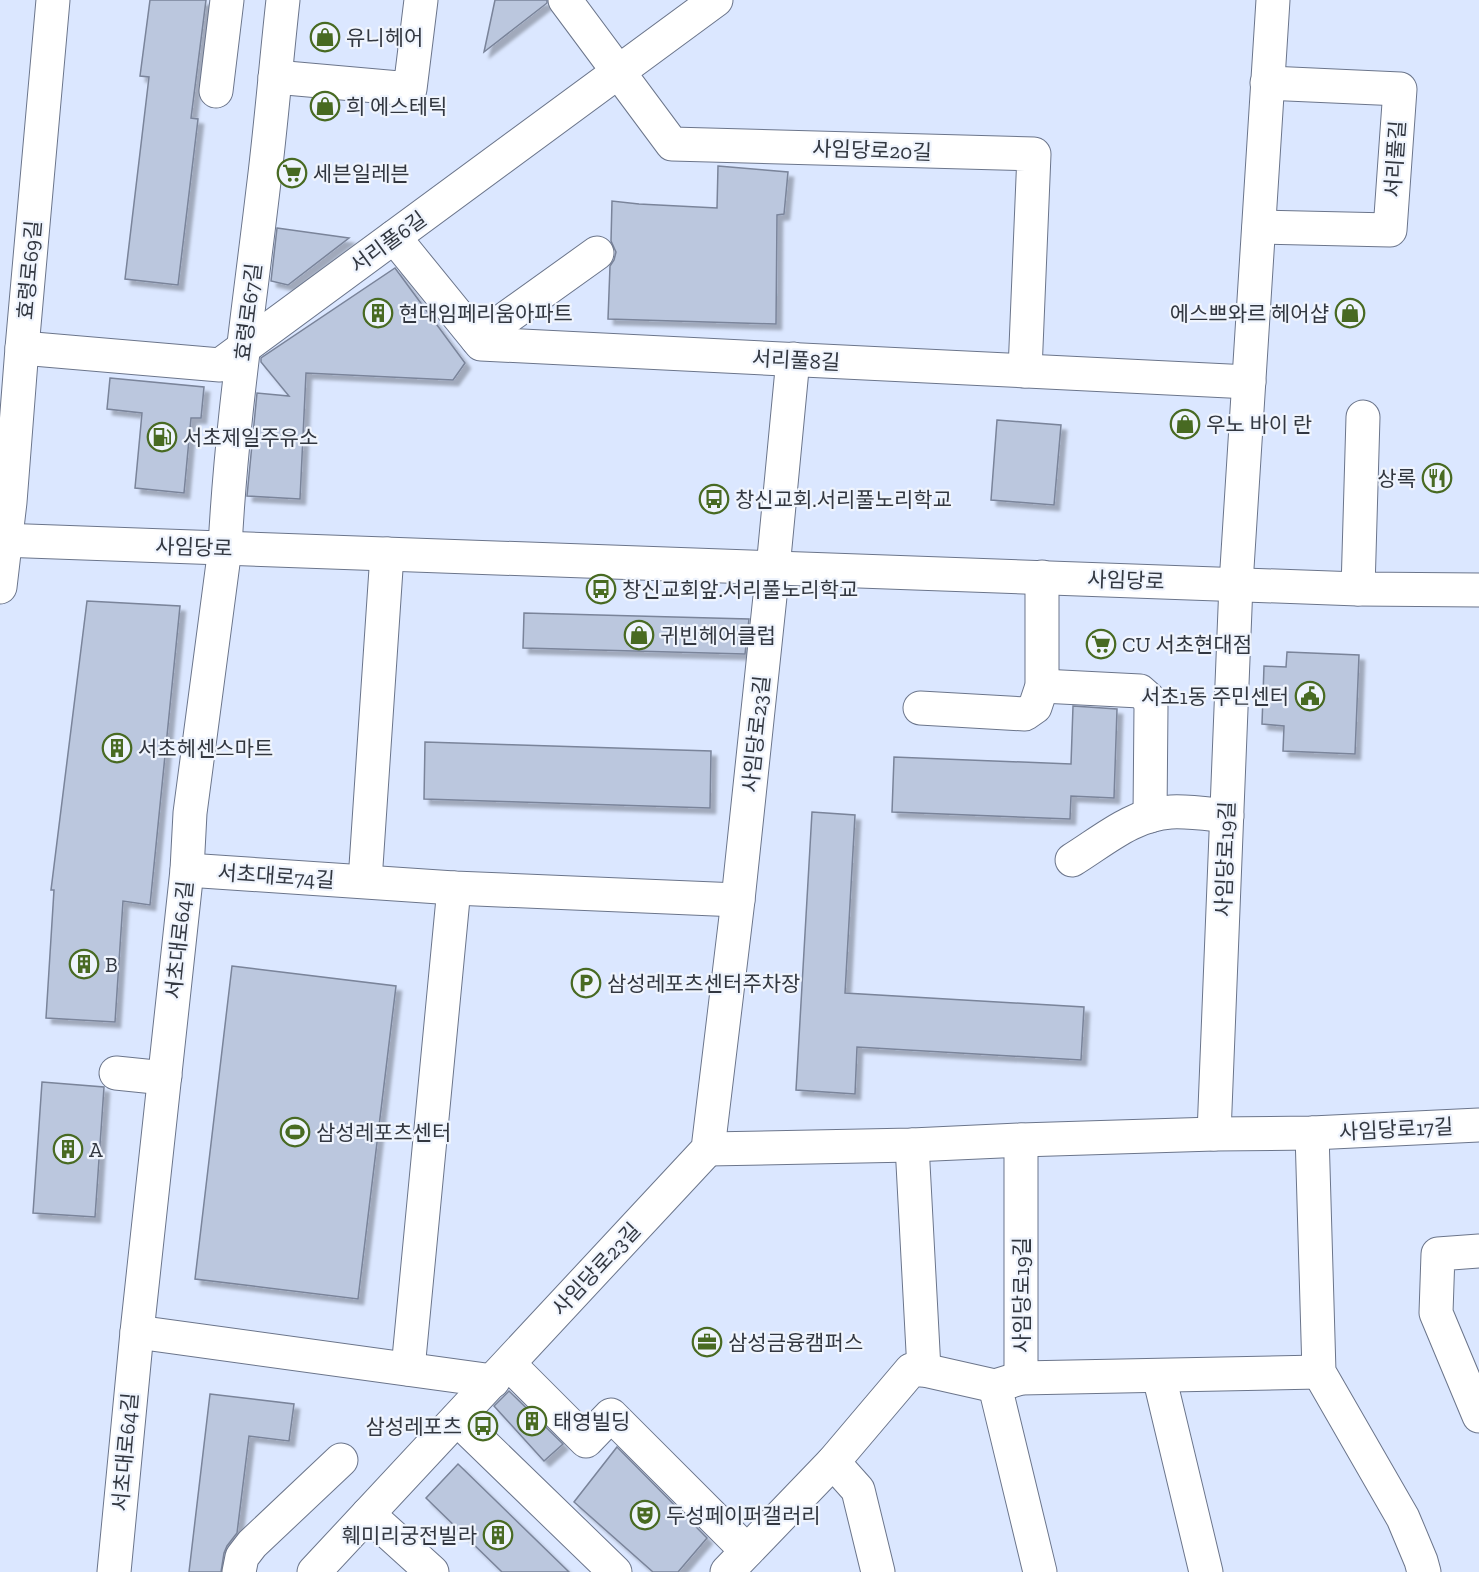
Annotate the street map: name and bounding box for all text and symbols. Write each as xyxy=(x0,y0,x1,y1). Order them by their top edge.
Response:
shop icon: 유니헤어 xyxy=(309,21,341,53)
place label: 유니헤어 xyxy=(346,25,423,50)
shop icon: 희 에스테틱 xyxy=(309,90,341,122)
place label: 희 에스테틱 xyxy=(346,94,447,119)
street label: 서리풀길 xyxy=(1380,120,1410,198)
street label: 사임당로20길 xyxy=(812,135,932,165)
supermarket icon: 세븐일레븐 xyxy=(276,157,308,189)
place label: 세븐일레븐 xyxy=(313,161,410,186)
street label: 서리풀6길 xyxy=(345,206,431,278)
street label: 효령로69길 xyxy=(12,219,46,321)
street label: 효령로67길 xyxy=(230,262,266,362)
building icon: 현대임페리움아파트 xyxy=(362,297,394,329)
shop icon: 에스쁘와르 헤어샵 xyxy=(1334,297,1366,329)
place label: 현대임페리움아파트 xyxy=(399,301,573,326)
place label: 에스쁘와르 헤어샵 xyxy=(1170,301,1329,326)
street label: 서리풀8길 xyxy=(751,345,841,375)
shop icon: 우노 바이 란 xyxy=(1169,408,1201,440)
place label: 우노 바이 란 xyxy=(1206,412,1312,437)
fuel station icon: 서초제일주유소 xyxy=(146,421,178,453)
place label: 서초제일주유소 xyxy=(183,425,318,450)
restaurant icon: 상록 xyxy=(1421,462,1453,494)
place label: 상록 xyxy=(1377,466,1416,491)
bus stop icon: 창신교회.서리풀노리학교 xyxy=(698,483,730,515)
place label: 창신교회.서리풀노리학교 xyxy=(735,487,952,512)
street label: 사임당로 xyxy=(155,533,233,561)
street label: 사임당로 xyxy=(1087,566,1165,594)
bus stop icon: 창신교회앞.서리풀노리학교 xyxy=(585,573,617,605)
place label: 창신교회앞.서리풀노리학교 xyxy=(622,577,858,602)
shop icon: 귀빈헤어클럽 xyxy=(623,619,655,651)
place label: 귀빈헤어클럽 xyxy=(660,623,776,648)
supermarket icon: CU 서초현대점 xyxy=(1085,628,1117,660)
place label: CU 서초현대점 xyxy=(1122,632,1252,657)
street label: 사임당로23길 xyxy=(737,674,775,794)
public building icon: 서초1동 주민센터 xyxy=(1294,680,1326,712)
place label: 서초1동 주민센터 xyxy=(1141,684,1289,709)
building icon: 서초헤센스마트 xyxy=(101,732,133,764)
place label: 서초헤센스마트 xyxy=(138,736,273,761)
street label: 사임당로19길 xyxy=(1210,801,1240,917)
street label: 서초대로74길 xyxy=(217,859,335,893)
street label: 서초대로64길 xyxy=(160,879,198,1001)
building icon: B xyxy=(68,948,100,980)
place label: B xyxy=(105,952,118,977)
parking icon: 삼성레포츠센터주차장 xyxy=(570,967,602,999)
place label: 삼성레포츠센터주차장 xyxy=(607,971,800,996)
street label: 사임당로17길 xyxy=(1338,1114,1454,1144)
sports icon: 삼성레포츠센터 xyxy=(279,1116,311,1148)
place label: 삼성레포츠센터 xyxy=(316,1120,451,1145)
building icon: A xyxy=(52,1133,84,1165)
place label: A xyxy=(89,1137,103,1162)
street label: 사임당로23길 xyxy=(547,1217,645,1321)
street label: 사임당로19길 xyxy=(1009,1237,1034,1353)
office icon: 삼성금융캠퍼스 xyxy=(691,1326,723,1358)
place label: 삼성금융캠퍼스 xyxy=(728,1330,863,1355)
street label: 서초대로64길 xyxy=(107,1392,143,1512)
building icon: 태영빌딩 xyxy=(516,1405,548,1437)
place label: 태영빌딩 xyxy=(553,1409,630,1434)
bus stop icon: 삼성레포츠 xyxy=(467,1410,499,1442)
place label: 삼성레포츠 xyxy=(365,1414,462,1439)
theatre icon: 두성페이퍼갤러리 xyxy=(629,1499,661,1531)
place label: 두성페이퍼갤러리 xyxy=(666,1503,821,1528)
building icon: 훼미리궁전빌라 xyxy=(482,1519,514,1551)
place label: 훼미리궁전빌라 xyxy=(342,1523,477,1548)

